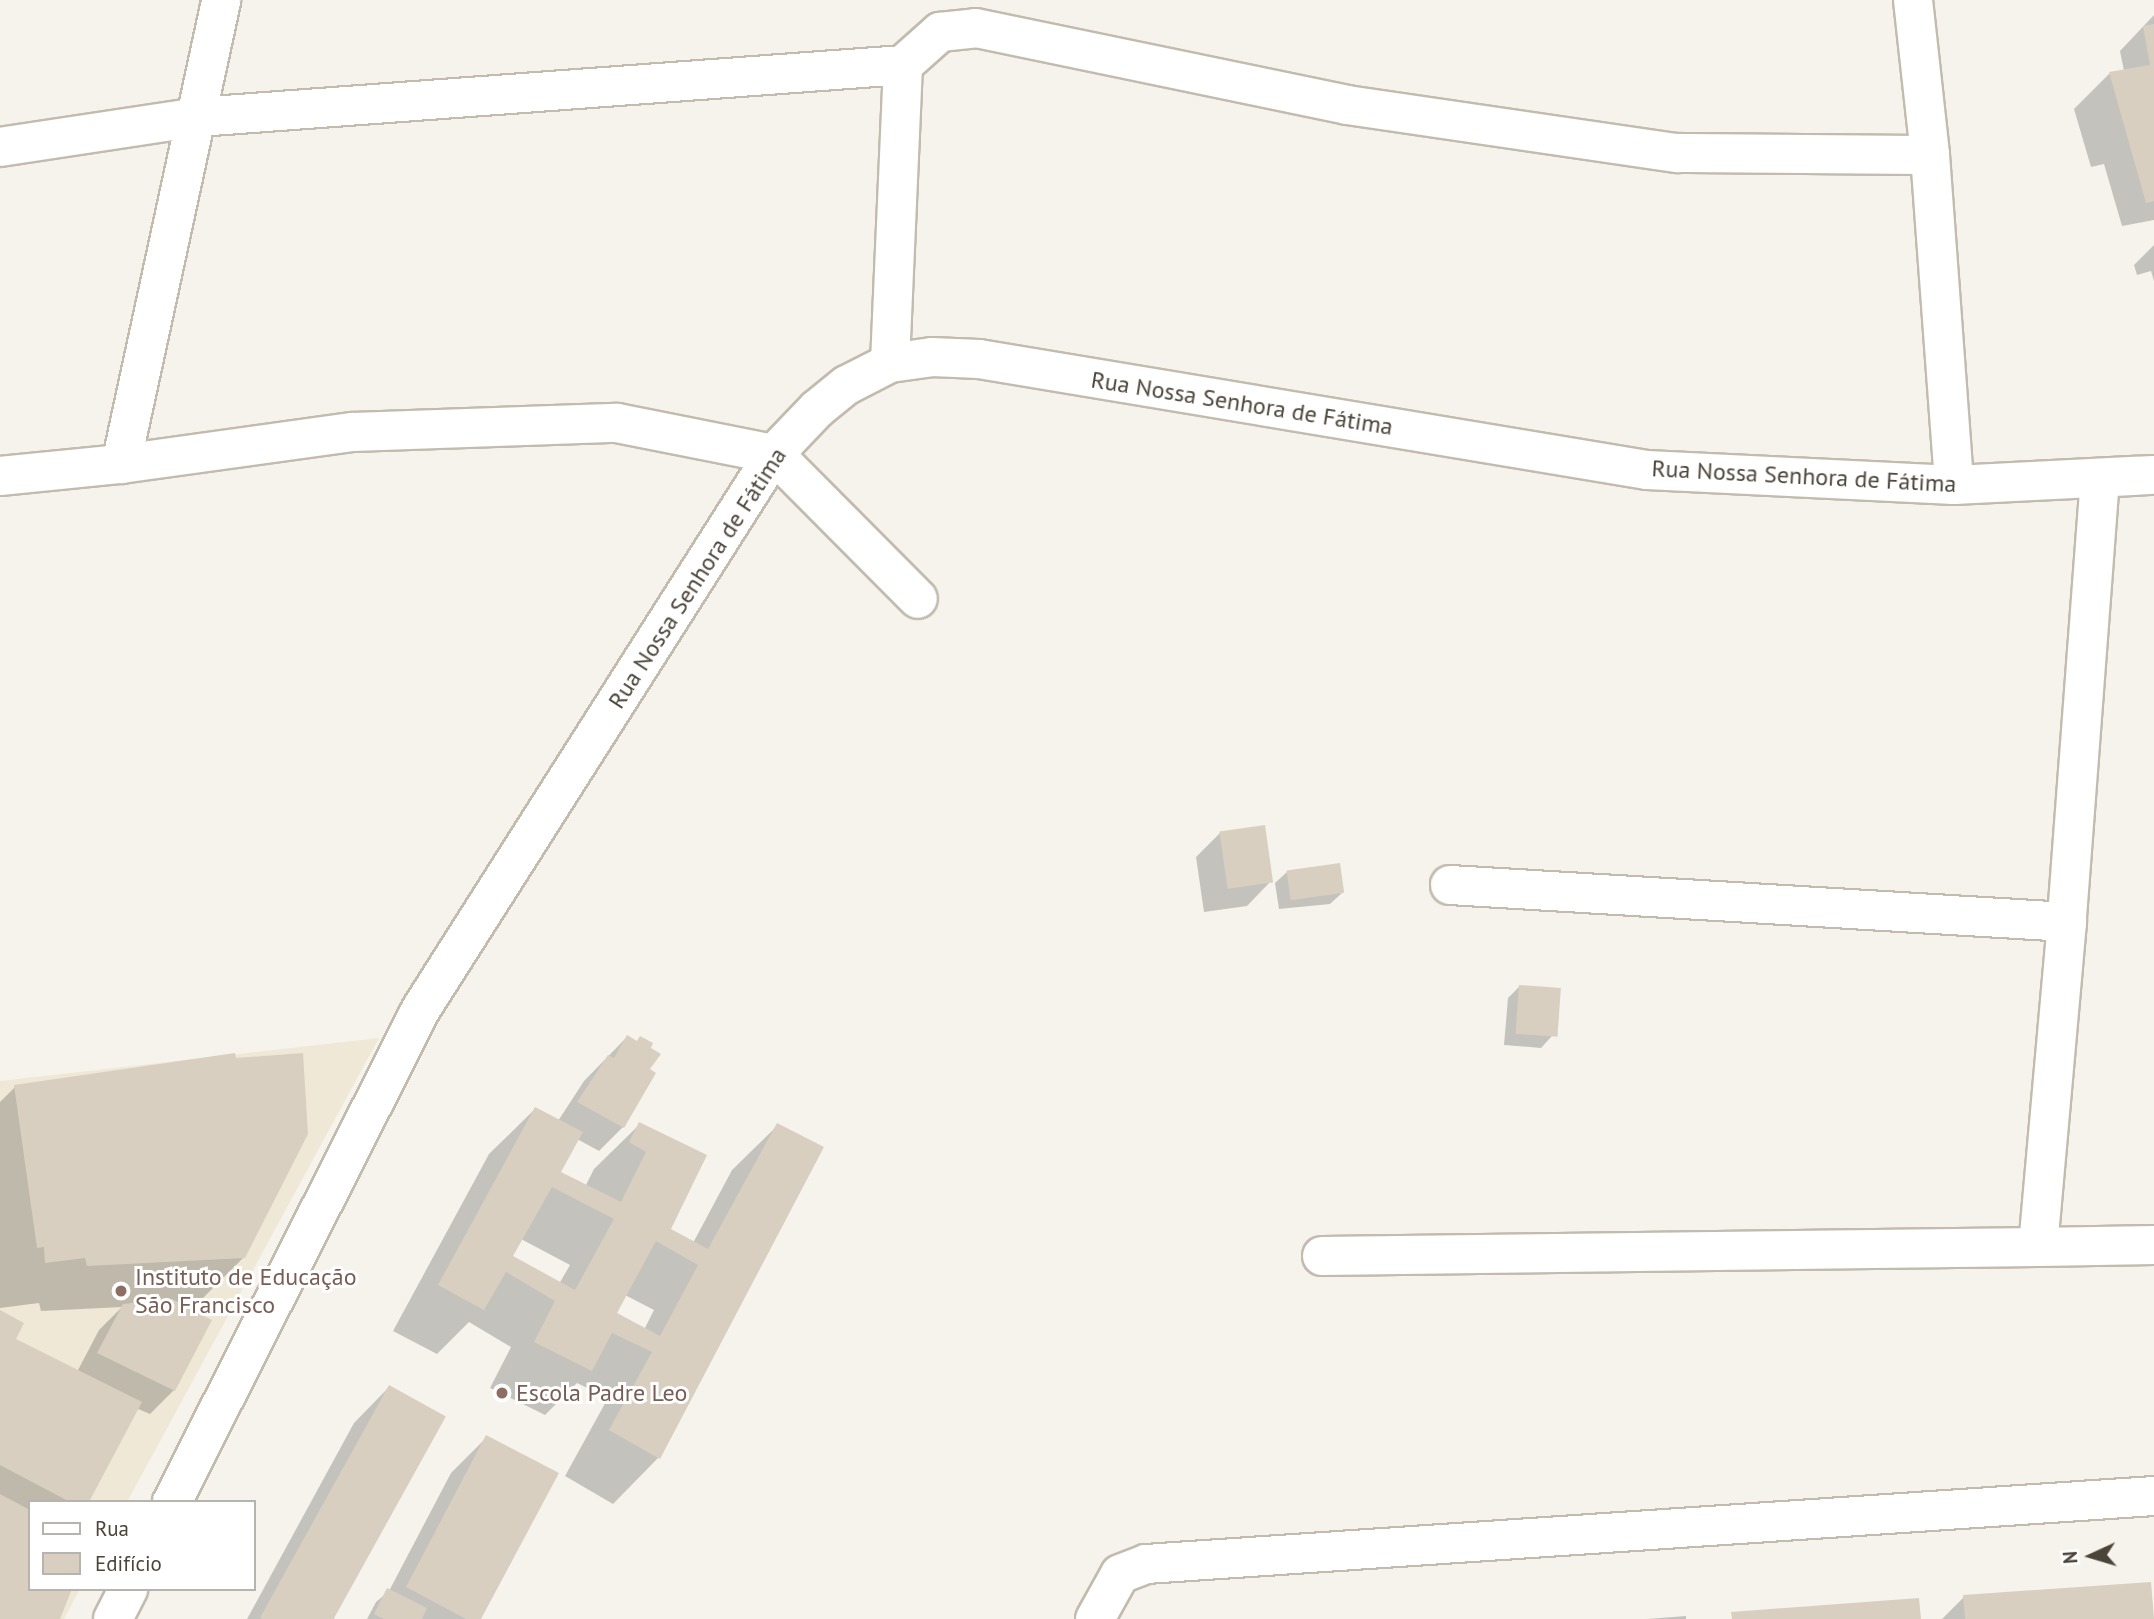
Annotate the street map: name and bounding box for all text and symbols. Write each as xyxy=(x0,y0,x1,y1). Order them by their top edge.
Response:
street label: Rua Nossa Senhora de Fátima xyxy=(1089,365,1395,441)
street label: Rua Nossa Senhora de Fátima xyxy=(602,442,792,714)
street label: Rua Nossa Senhora de Fátima xyxy=(1651,454,1957,498)
place label: Instituto de Educação São Francisco xyxy=(135,1263,357,1319)
marker: Instituto de Educação São Francisco xyxy=(113,1283,129,1299)
place label: Escola Padre Leo xyxy=(516,1379,687,1407)
marker: Escola Padre Leo xyxy=(494,1385,510,1401)
legend xyxy=(28,1500,256,1591)
text: Rua xyxy=(95,1515,129,1542)
north arrow xyxy=(2056,1521,2126,1591)
text: Edifício xyxy=(95,1550,162,1577)
text: N xyxy=(2058,1550,2082,1565)

